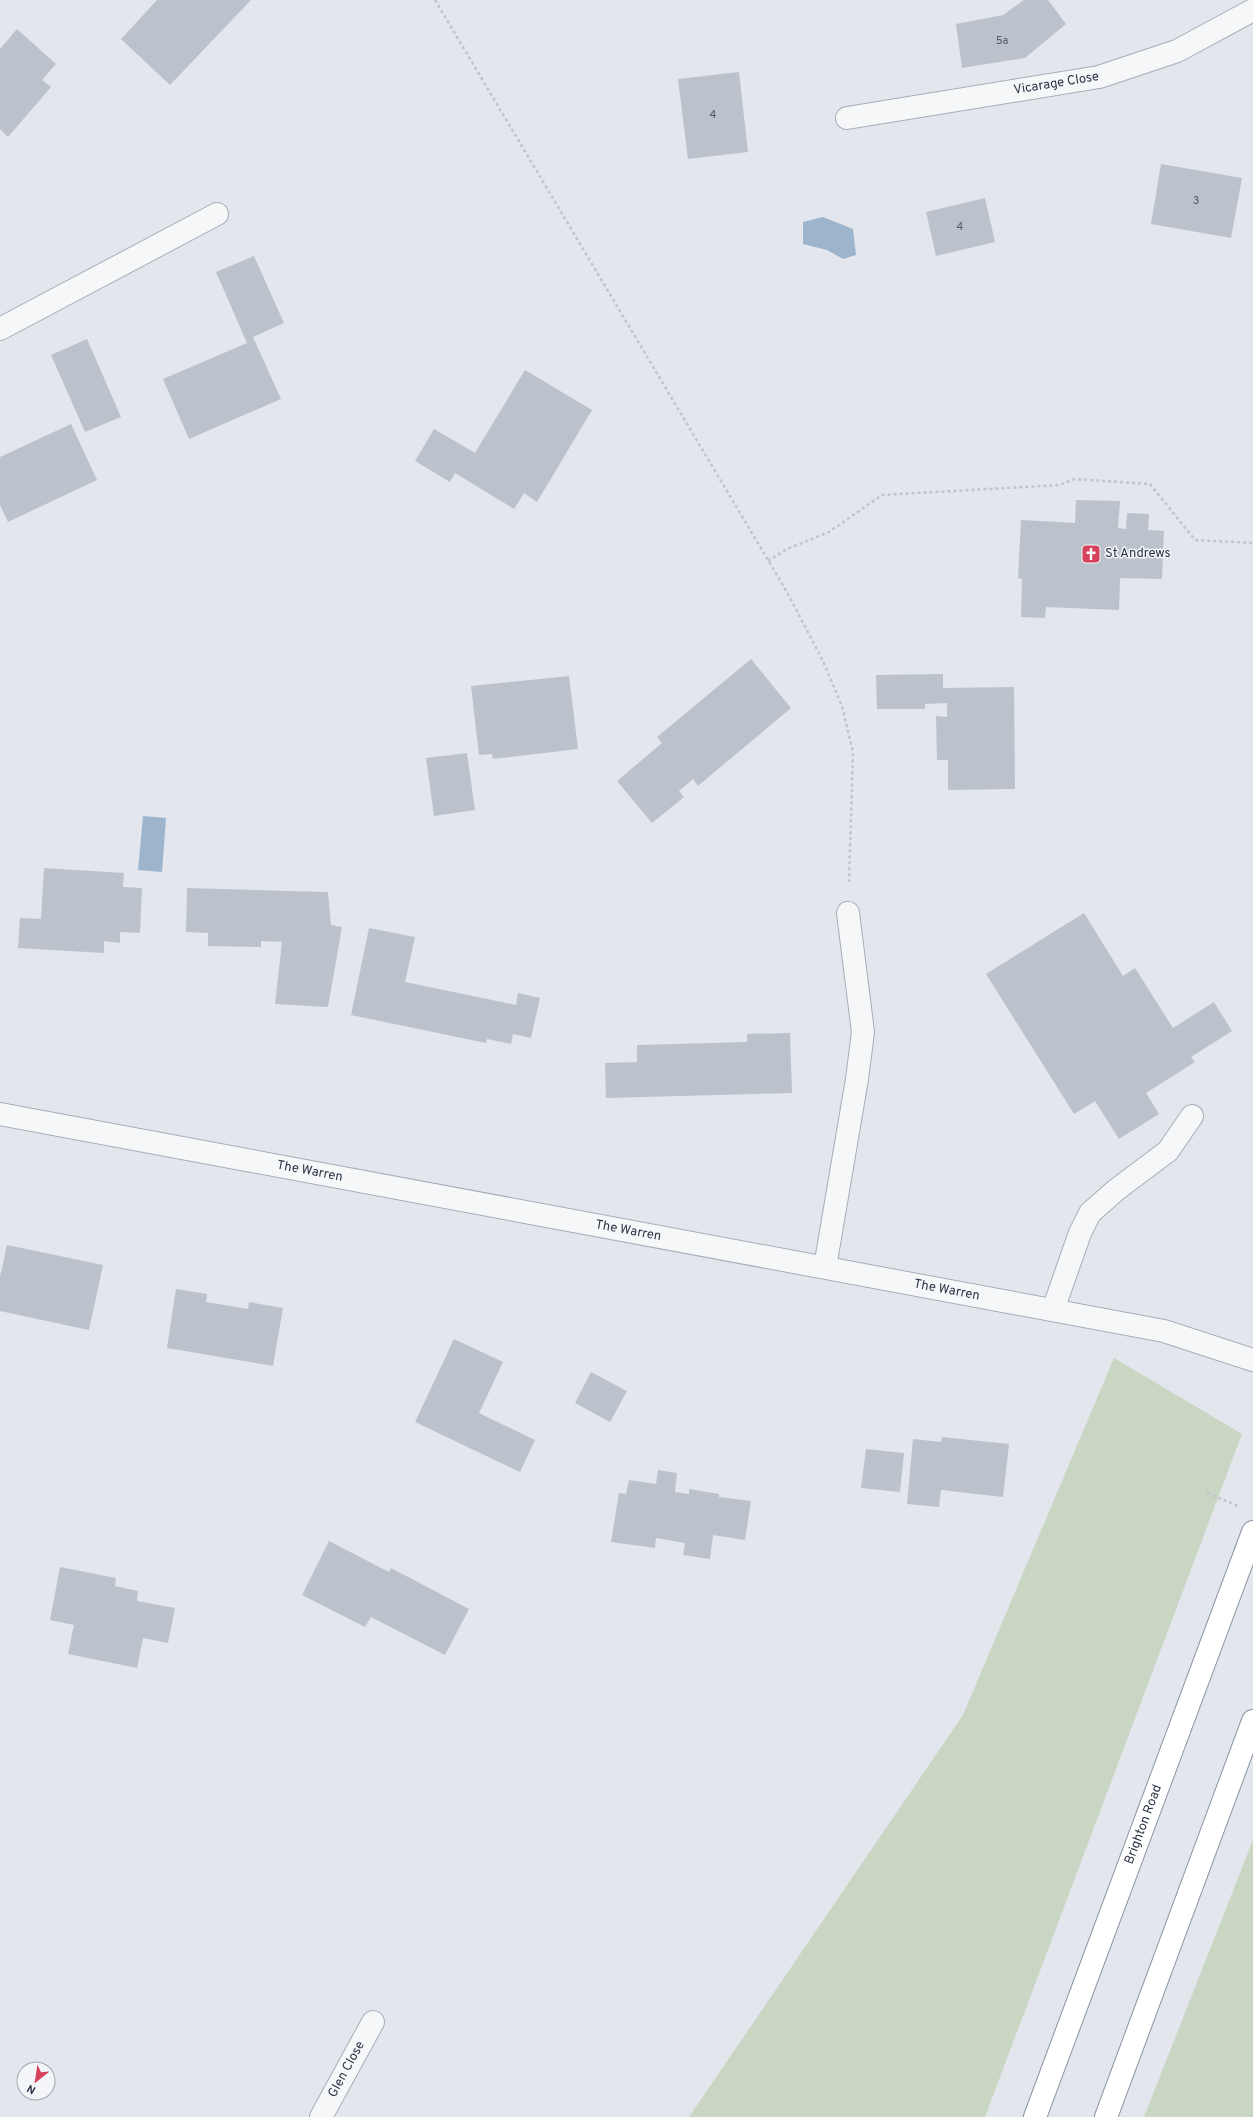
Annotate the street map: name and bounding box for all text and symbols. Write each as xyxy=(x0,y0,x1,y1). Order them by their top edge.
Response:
house number: 5a xyxy=(996,34,1009,48)
street label: Vicarage Close xyxy=(1012,69,1100,99)
house number: 4 xyxy=(710,108,717,122)
house number: 3 xyxy=(1193,194,1199,208)
house number: 4 xyxy=(957,220,964,234)
church icon: St Andrews xyxy=(1080,543,1102,565)
place label: St Andrews xyxy=(1105,546,1171,562)
street label: The Warren xyxy=(275,1158,344,1186)
street label: The Warren xyxy=(594,1217,662,1245)
street label: The Warren xyxy=(912,1277,981,1304)
street label: Brighton Road xyxy=(1122,1783,1166,1867)
street label: Glen Close xyxy=(325,2039,369,2101)
north arrow xyxy=(16,2061,56,2101)
text: N xyxy=(25,2081,38,2097)

